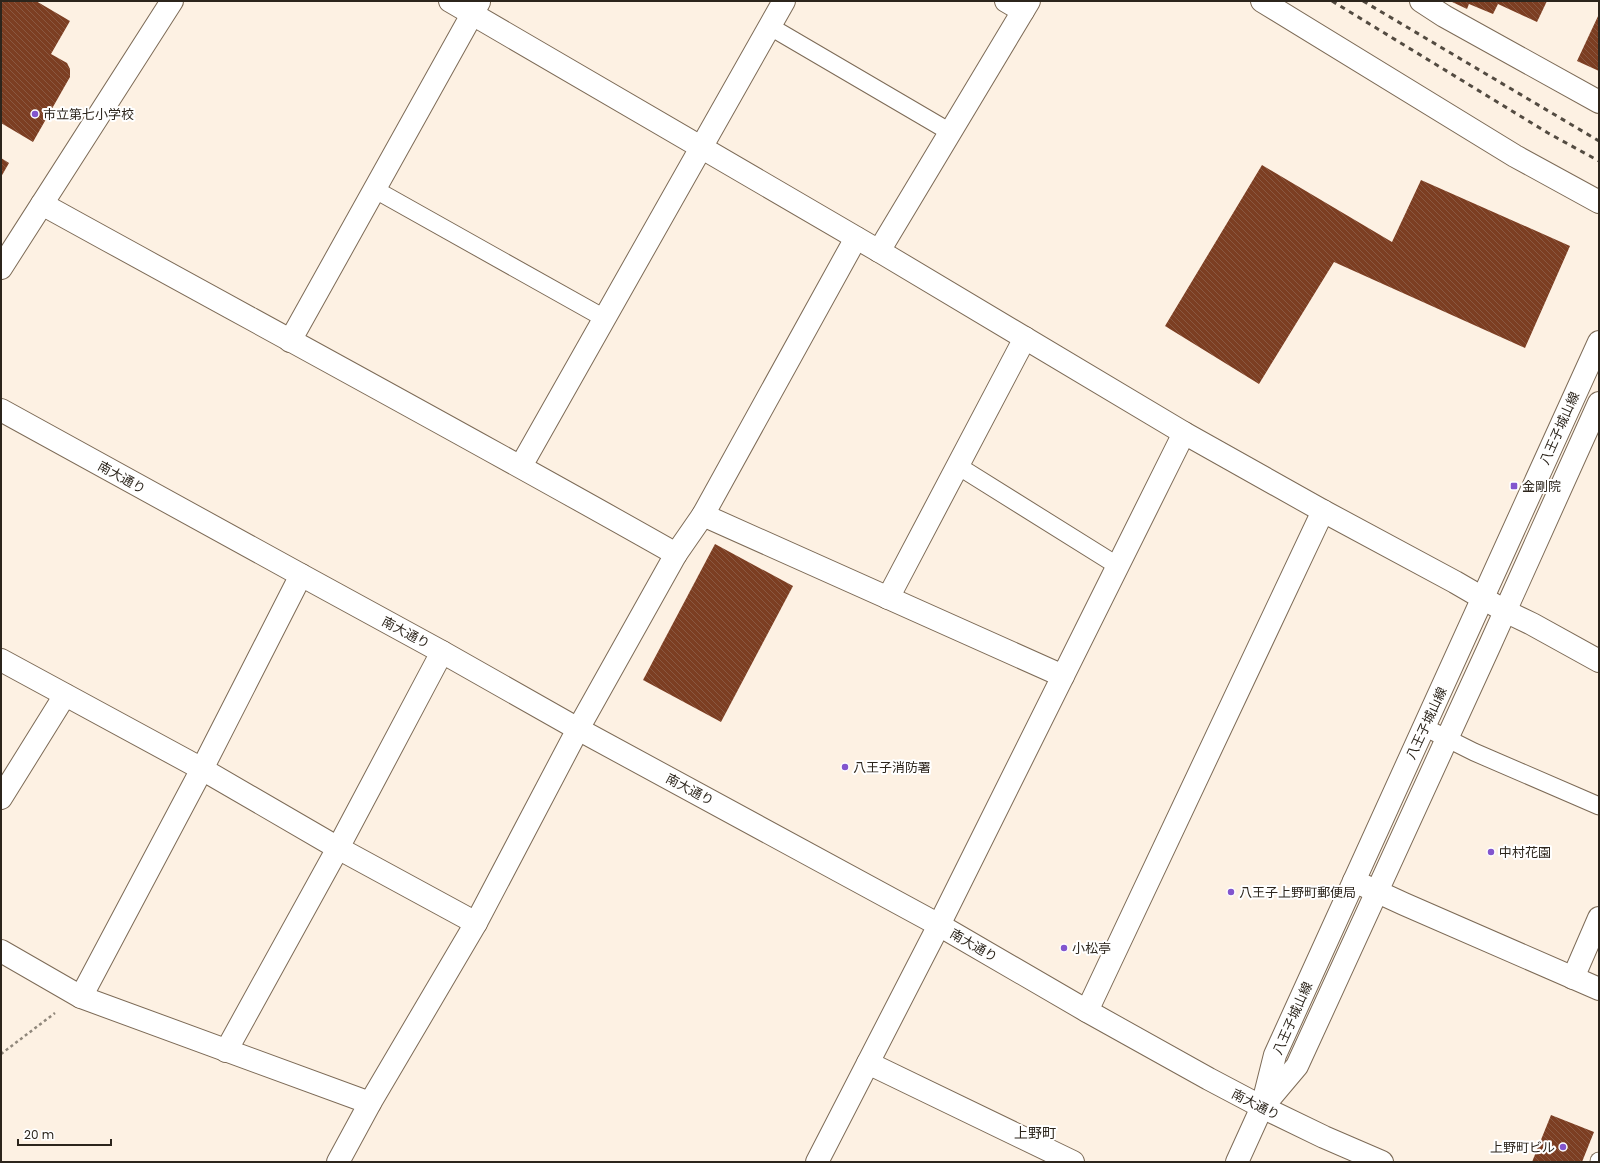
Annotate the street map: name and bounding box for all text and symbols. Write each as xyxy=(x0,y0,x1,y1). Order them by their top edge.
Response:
place label: 市立第七小学校 xyxy=(43,105,134,124)
marker: 市立第七小学校 xyxy=(30,109,40,119)
street label: 八王子城山線 xyxy=(1535,389,1584,468)
street label: 南大通り xyxy=(94,457,149,498)
place label: 金剛院 xyxy=(1522,477,1561,496)
marker: 金剛院 xyxy=(1509,481,1519,491)
street label: 南大通り xyxy=(378,612,433,653)
street label: 八王子城山線 xyxy=(1401,684,1452,763)
place label: 八王子消防署 xyxy=(853,758,931,777)
marker: 八王子消防署 xyxy=(840,762,850,772)
street label: 南大通り xyxy=(662,769,717,810)
place label: 中村花園 xyxy=(1499,843,1551,862)
marker: 中村花園 xyxy=(1486,847,1496,857)
place label: 八王子上野町郵便局 xyxy=(1239,883,1356,902)
marker: 八王子上野町郵便局 xyxy=(1226,887,1236,897)
street label: 南大通り xyxy=(946,924,1001,967)
place label: 小松亭 xyxy=(1072,939,1111,958)
marker: 小松亭 xyxy=(1059,943,1069,953)
street label: 八王子城山線 xyxy=(1268,979,1317,1058)
street label: 南大通り xyxy=(1228,1084,1283,1125)
scale bar xyxy=(18,1121,111,1147)
district label: 上野町 xyxy=(1014,1123,1056,1143)
text: 20 m xyxy=(24,1126,54,1143)
place label: 上野町ビル xyxy=(1490,1138,1555,1157)
marker: 上野町ビル xyxy=(1558,1142,1568,1152)

